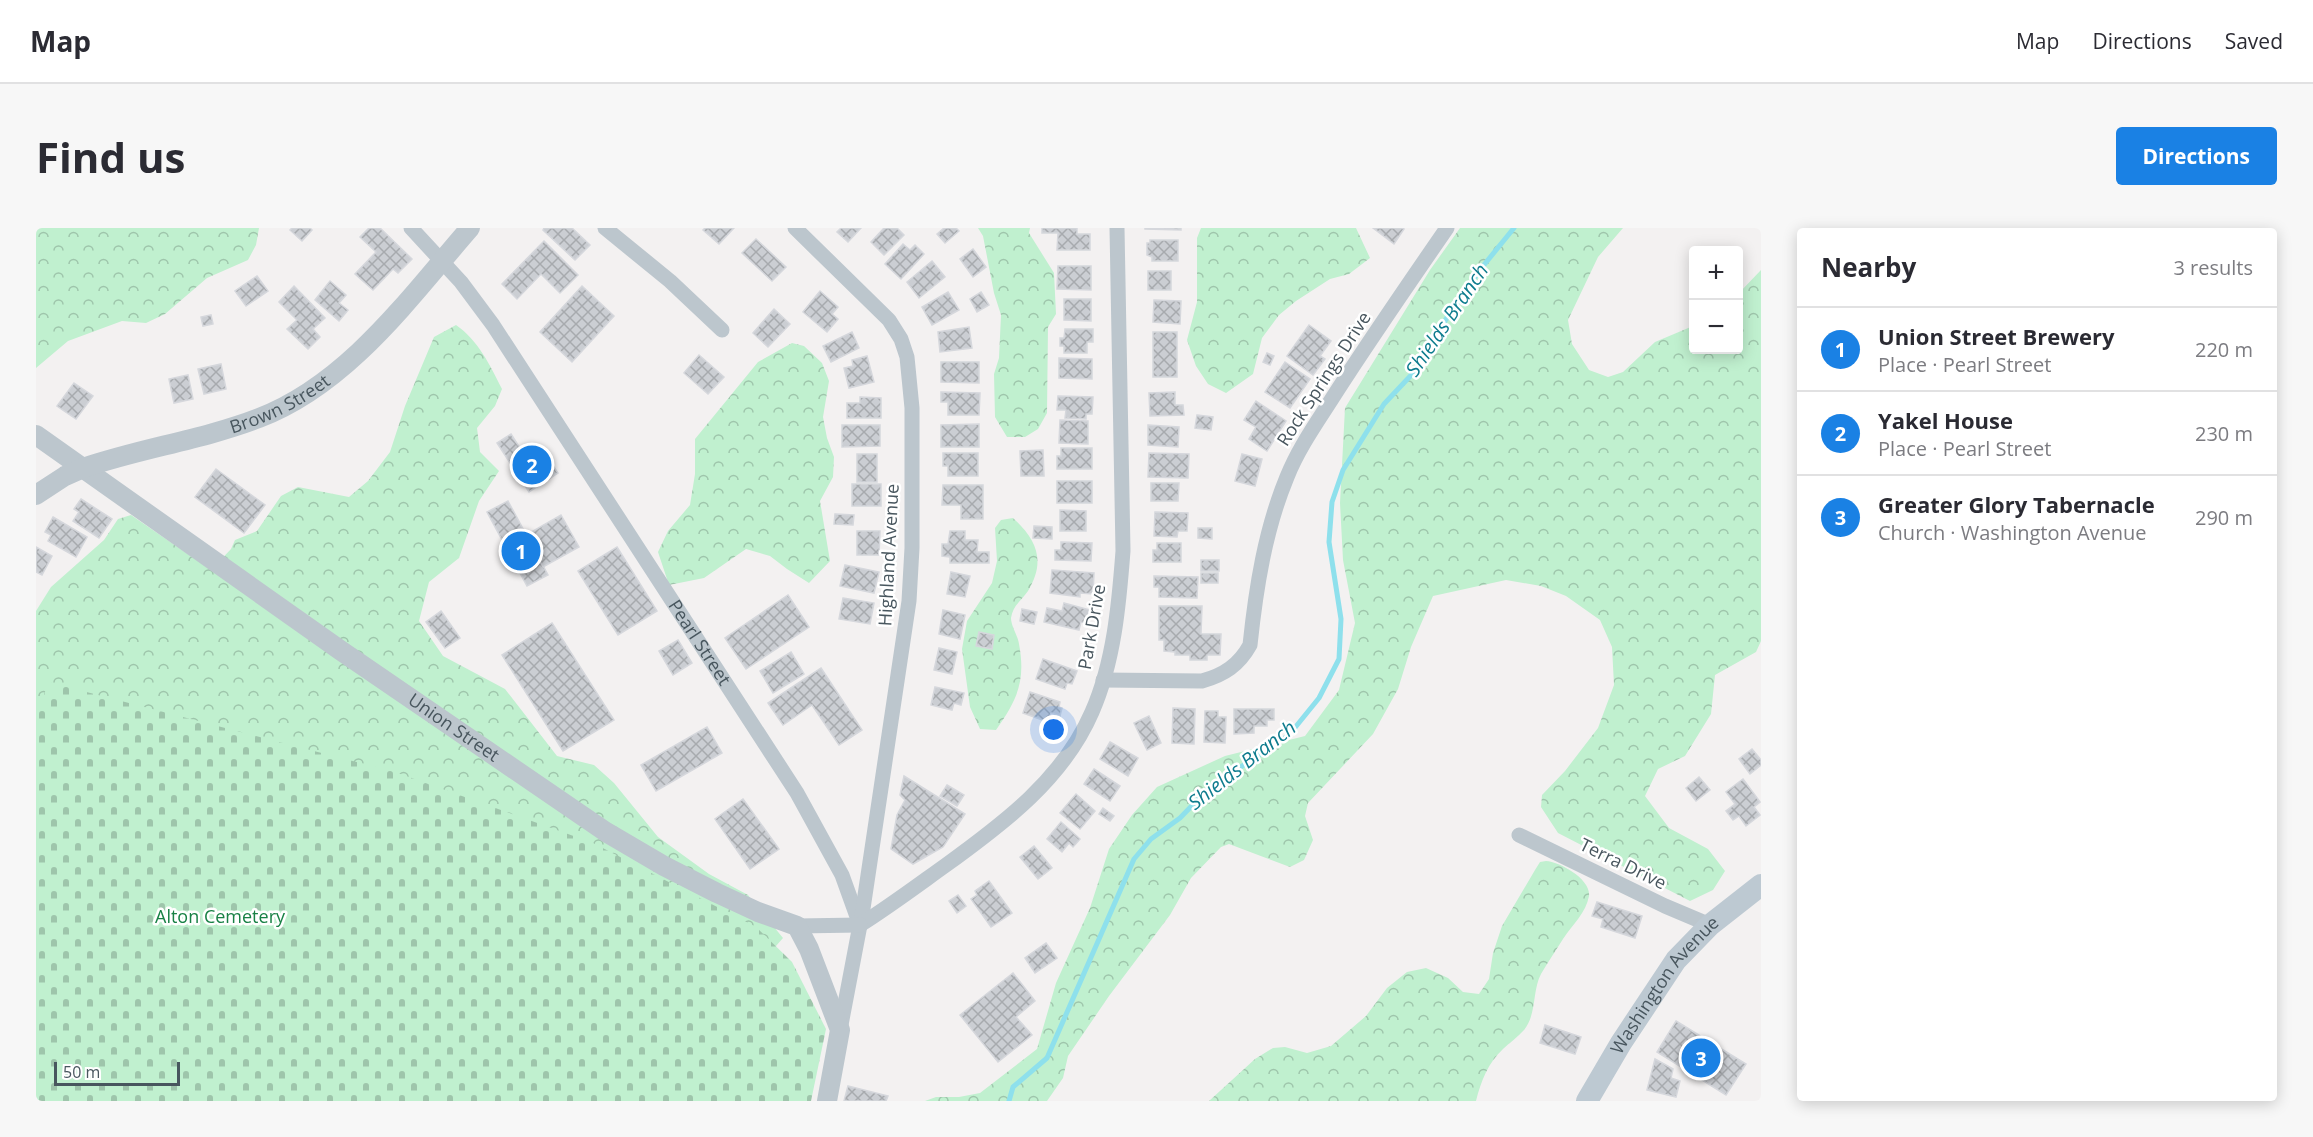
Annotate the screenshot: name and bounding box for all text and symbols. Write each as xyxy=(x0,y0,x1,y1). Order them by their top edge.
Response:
text: Map xyxy=(30,22,91,60)
text: Map xyxy=(2016,27,2059,55)
text: Directions xyxy=(2092,27,2192,55)
text: Saved xyxy=(2225,27,2283,55)
button: Directions xyxy=(2116,127,2277,185)
text: Find us xyxy=(36,128,185,185)
map controls xyxy=(1689,246,1743,354)
button: + xyxy=(1689,246,1743,300)
text: Nearby xyxy=(1821,249,1916,285)
text: 3 results xyxy=(2173,254,2253,281)
water label: Shields Branch xyxy=(1399,258,1494,381)
button: − xyxy=(1689,300,1743,354)
street label: Rock Springs Drive xyxy=(1271,307,1376,450)
text: Union Street Brewery xyxy=(1878,321,2115,351)
text: 1 xyxy=(1835,336,1846,363)
text: 220 m xyxy=(2195,336,2253,363)
text: Place · Pearl Street xyxy=(1878,351,2051,378)
street label: Brown Street xyxy=(226,368,334,438)
text: Yakel House xyxy=(1878,405,2013,435)
text: 2 xyxy=(1835,420,1846,447)
text: 230 m xyxy=(2195,420,2253,447)
text: Place · Pearl Street xyxy=(1878,435,2051,462)
pin: 2 xyxy=(512,442,552,488)
street label: Highland Avenue xyxy=(872,483,904,627)
text: Greater Glory Tabernacle xyxy=(1878,489,2155,519)
text: 3 xyxy=(1835,504,1846,531)
text: 290 m xyxy=(2195,504,2253,531)
text: Church · Washington Avenue xyxy=(1878,519,2147,546)
pin: 1 xyxy=(502,528,540,574)
street label: Park Drive xyxy=(1072,582,1110,671)
street label: Pearl Street xyxy=(663,595,737,690)
street label: Union Street xyxy=(404,687,505,767)
water label: Shields Branch xyxy=(1182,714,1301,815)
your location xyxy=(1039,715,1068,744)
street label: Terra Drive xyxy=(1576,832,1671,894)
park label: Alton Cemetery xyxy=(155,904,286,928)
street label: Washington Avenue xyxy=(1604,910,1723,1058)
pin: 3 xyxy=(1682,1036,1720,1080)
scale bar xyxy=(54,1059,180,1086)
text: 50 m xyxy=(63,1061,100,1083)

